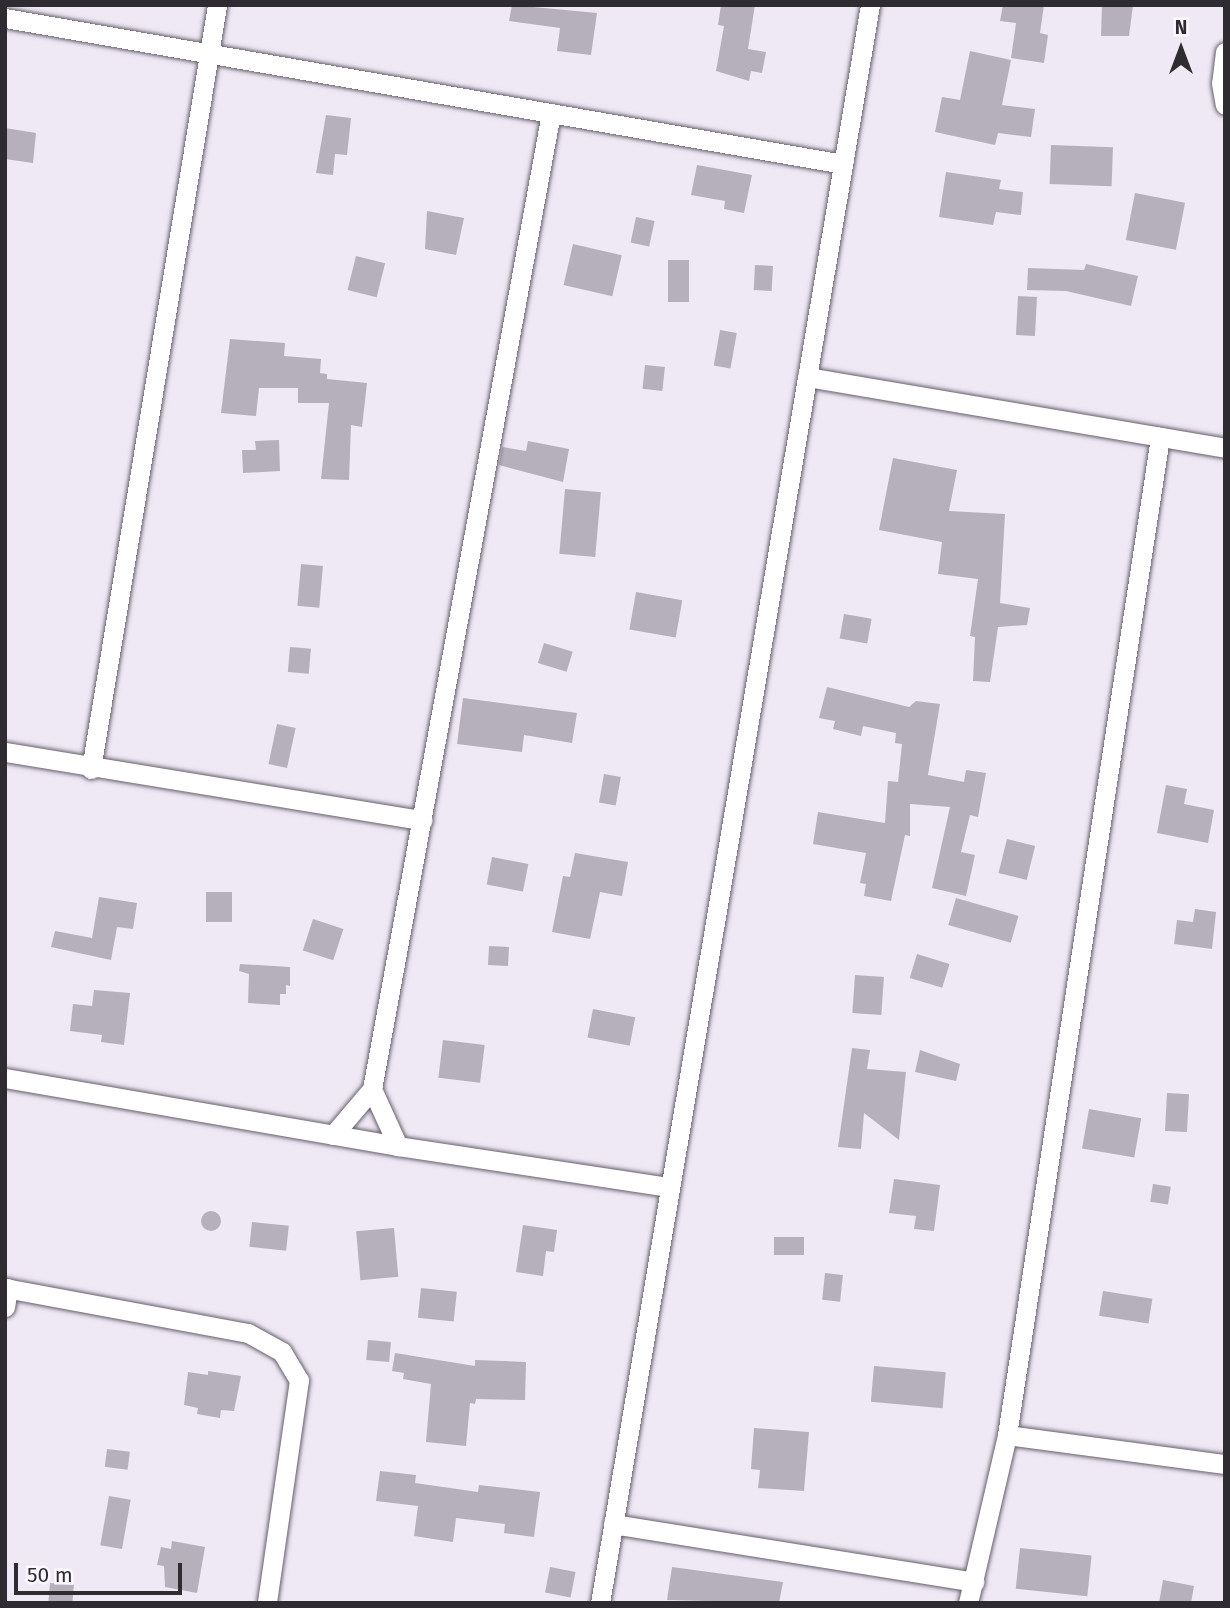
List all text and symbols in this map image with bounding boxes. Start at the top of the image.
north arrow [1146,14,1216,84]
text: N [1175,16,1187,39]
scale bar [18,1548,186,1592]
text: 50 m [27,1562,73,1588]

